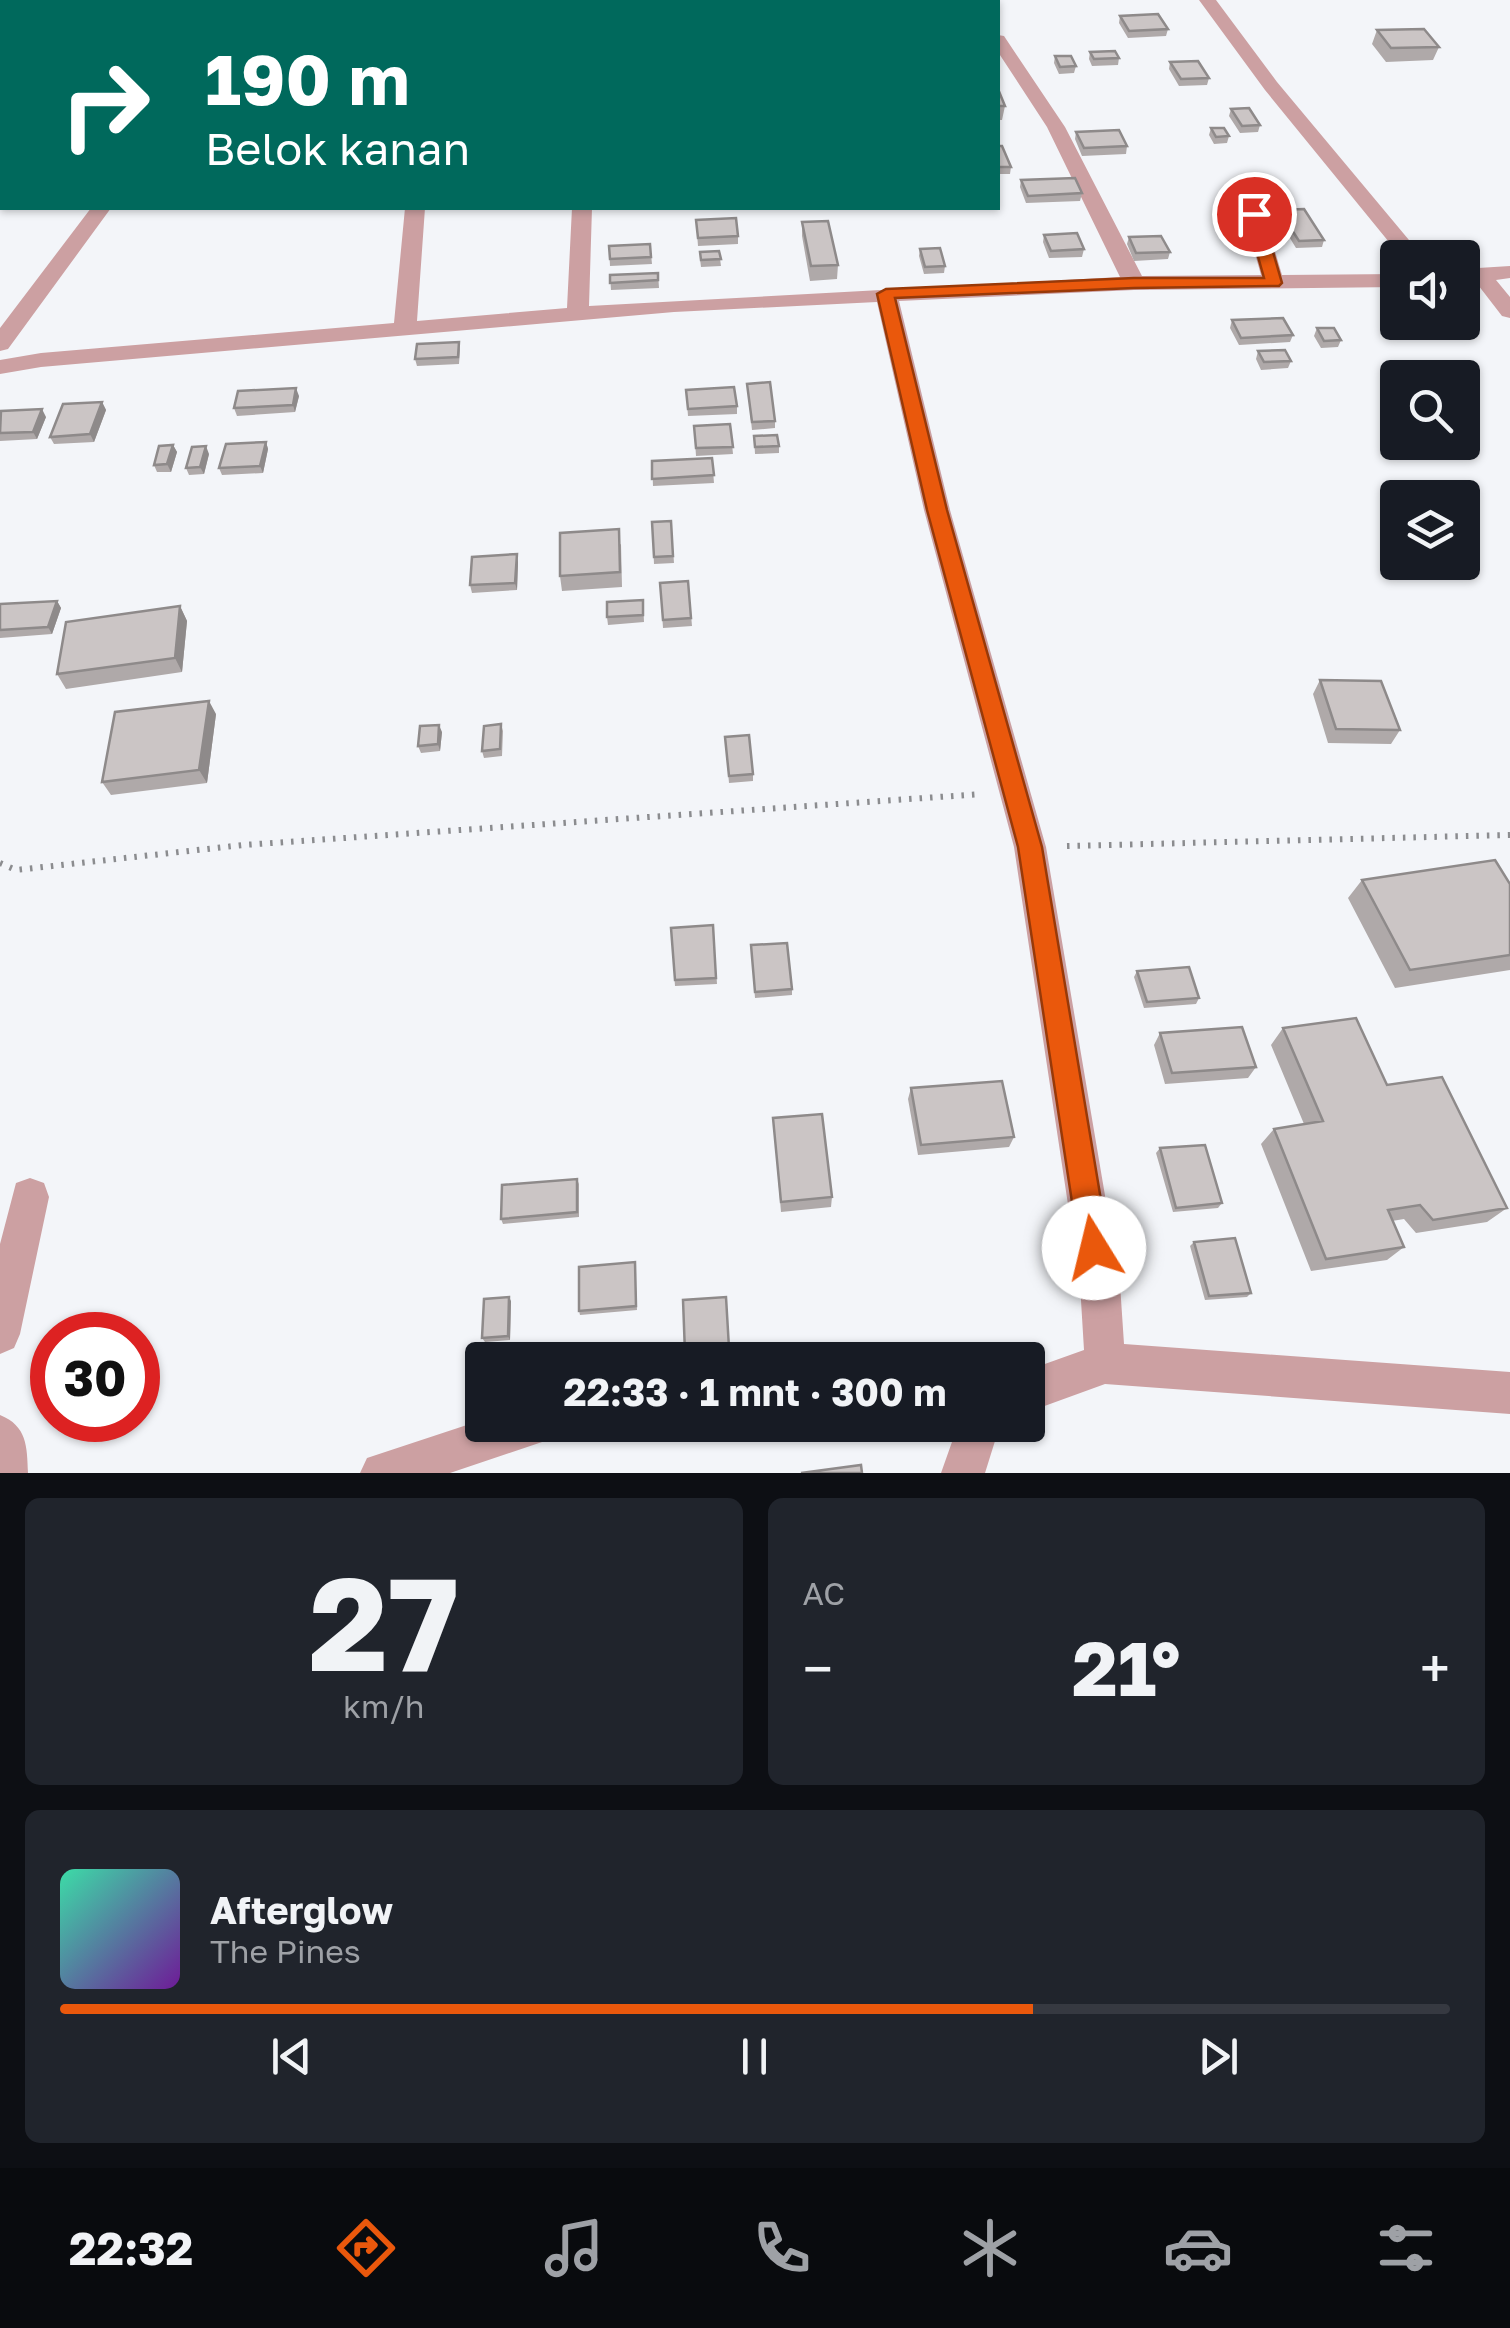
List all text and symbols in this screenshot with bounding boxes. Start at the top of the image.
text: 190 m [205,36,410,120]
icon: right [40,40,170,170]
text: Belok kanan [205,121,470,175]
pin [1212,172,1297,257]
icon: arrive [1227,187,1282,242]
map controls [1380,240,1480,580]
button: sound [1380,240,1480,340]
button: search [1380,360,1480,460]
button: layers [1380,480,1480,580]
position arrow [1042,1196,1146,1300]
speed limit sign: 30 [30,1312,160,1442]
text: 22:33 · 1 mnt · 300 m [563,1369,947,1414]
text: 27 [309,1544,459,1700]
text: AC [803,1574,845,1612]
text: 21° [1072,1622,1181,1713]
text: − [803,1635,833,1701]
text: + [1420,1635,1450,1701]
text: km/h [343,1687,424,1725]
text: Afterglow [210,1887,393,1932]
text: The Pines [210,1932,361,1970]
icon: previous [264,2029,319,2084]
icon: pause [727,2029,782,2084]
icon: next [1191,2029,1246,2084]
icon: directions [331,2213,401,2283]
icon: music [539,2213,609,2283]
icon: phone [747,2213,817,2283]
icon: climate [955,2213,1025,2283]
icon: car [1163,2213,1233,2283]
icon: filters [1371,2213,1441,2283]
text: 22:32 [69,2221,193,2275]

